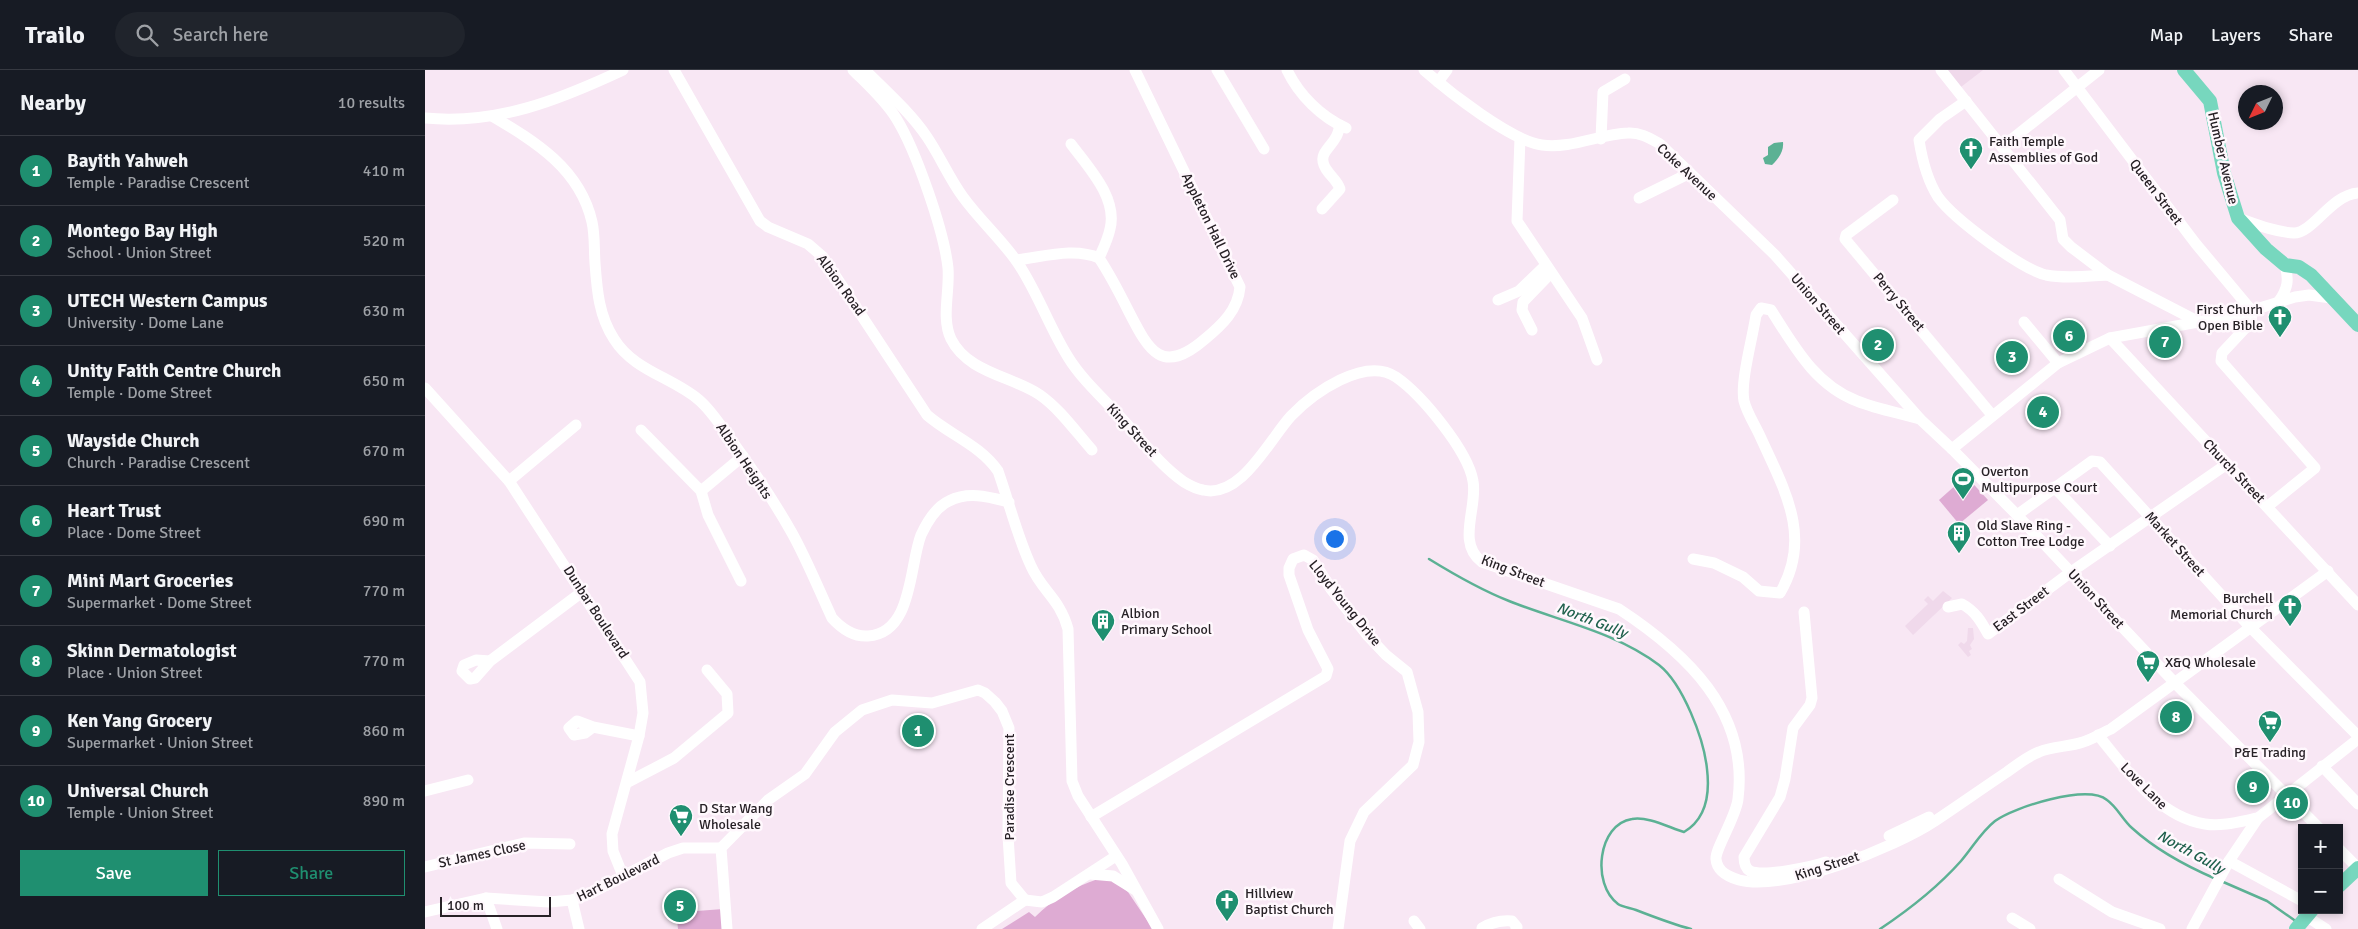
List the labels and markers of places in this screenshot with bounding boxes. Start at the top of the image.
place label: Faith Temple Assemblies of God [1989,133,2098,166]
church icon: Faith Temple Assemblies of God [1958,136,1984,170]
place label: First Churh Open Bible [2196,301,2263,334]
church icon: First Churh Open Bible [2267,304,2293,338]
pin: 6 [2053,317,2085,355]
pin: 7 [2149,323,2181,361]
pin: 2 [1862,326,1894,364]
pin: 3 [1996,338,2028,376]
pin: 4 [2027,393,2059,431]
place label: Overton Multipurpose Court [1981,463,2098,496]
sports icon: Overton Multipurpose Court [1950,466,1976,500]
place label: Old Slave Ring - Cotton Tree Lodge [1977,517,2084,550]
building icon: Old Slave Ring - Cotton Tree Lodge [1946,520,1972,554]
place label: Burchell Memorial Church [2170,590,2273,623]
church icon: Burchell Memorial Church [2277,593,2303,627]
place label: Albion Primary School [1121,605,1212,638]
building icon: Albion Primary School [1090,608,1116,642]
supermarket icon: X&Q Wholesale [2135,649,2161,683]
place label: X&Q Wholesale [2165,654,2256,671]
pin: 8 [2160,698,2192,736]
supermarket icon: P&E Trading [2257,709,2283,743]
pin: 1 [902,712,934,750]
place label: P&E Trading [2234,744,2306,761]
pin: 9 [2237,768,2269,806]
pin: 10 [2276,784,2308,822]
place label: D Star Wang Wholesale [699,800,773,833]
supermarket icon: D Star Wang Wholesale [668,803,694,837]
place label: Hillview Baptist Church [1245,885,1334,918]
pin: 5 [664,887,696,925]
church icon: Hillview Baptist Church [1214,888,1240,922]

